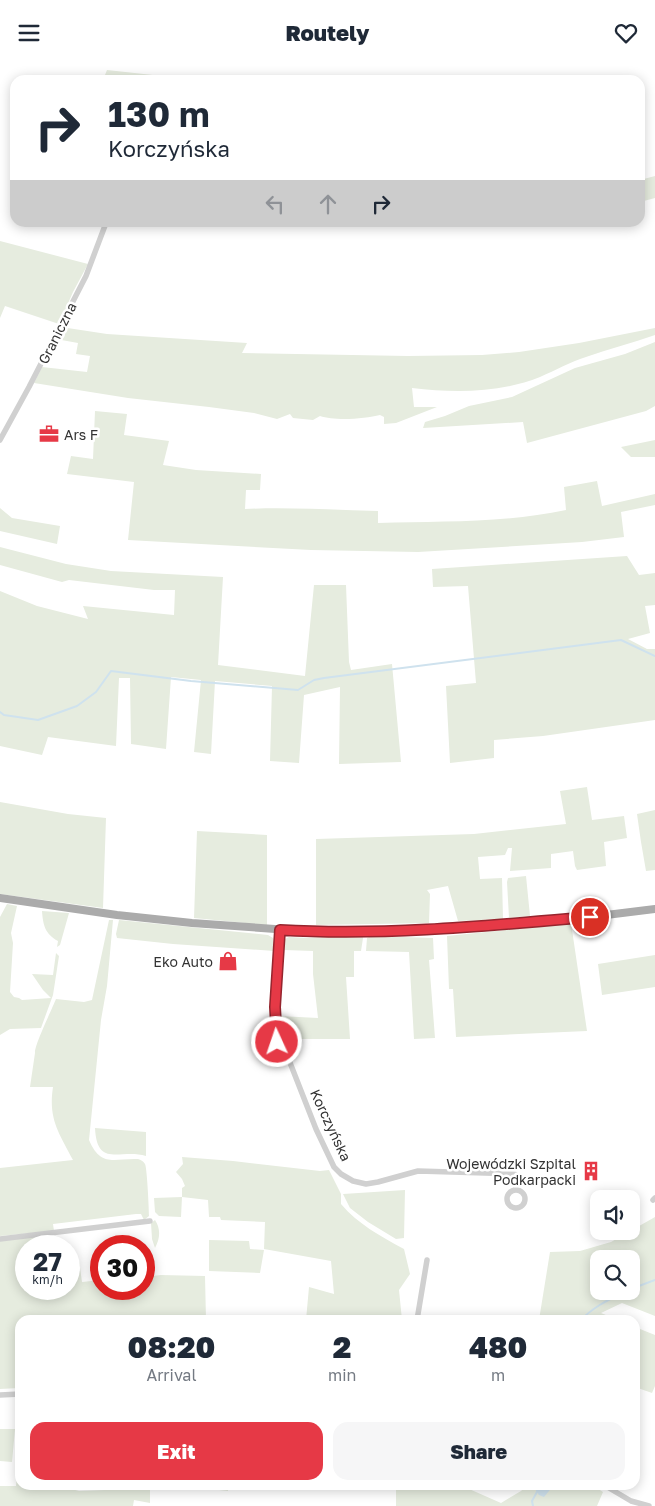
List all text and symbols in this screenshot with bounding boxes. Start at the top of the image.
icon: menu [15,19,43,47]
text: Routely [285,19,370,46]
icon: heart [612,19,640,47]
text: 130 m [108,93,210,135]
icon: right [25,95,90,160]
text: Korczyńska [108,135,230,162]
icon: left [261,190,289,218]
icon: ahead [314,190,342,218]
icon: right [367,190,395,218]
street label: Graniczna [34,299,80,367]
office icon: Ars F [38,423,60,445]
place label: Ars F [64,426,98,443]
pin [569,896,611,938]
icon: arrive [576,903,604,931]
shop icon: Eko Auto [217,950,239,972]
place label: Eko Auto [153,953,213,970]
position arrow [250,1015,302,1067]
street label: Korczyńska [307,1086,355,1164]
place label: Wojewódzki Szpital Podkarpacki [446,1155,576,1188]
building icon: Wojewódzki Szpital Podkarpacki [580,1160,602,1182]
map controls [590,1190,640,1300]
button: sound [590,1190,640,1240]
speed limit sign: 30 [90,1235,155,1300]
text: 27 [33,1246,62,1277]
button: search [590,1250,640,1300]
text: km/h [32,1272,63,1287]
text: 08:20 [128,1329,215,1365]
text: 2 [333,1329,351,1365]
text: 480 [469,1329,527,1365]
text: Arrival [146,1365,197,1385]
text: min [328,1365,356,1385]
text: m [491,1365,505,1385]
button: Exit [30,1422,323,1480]
button: Share [333,1422,625,1480]

